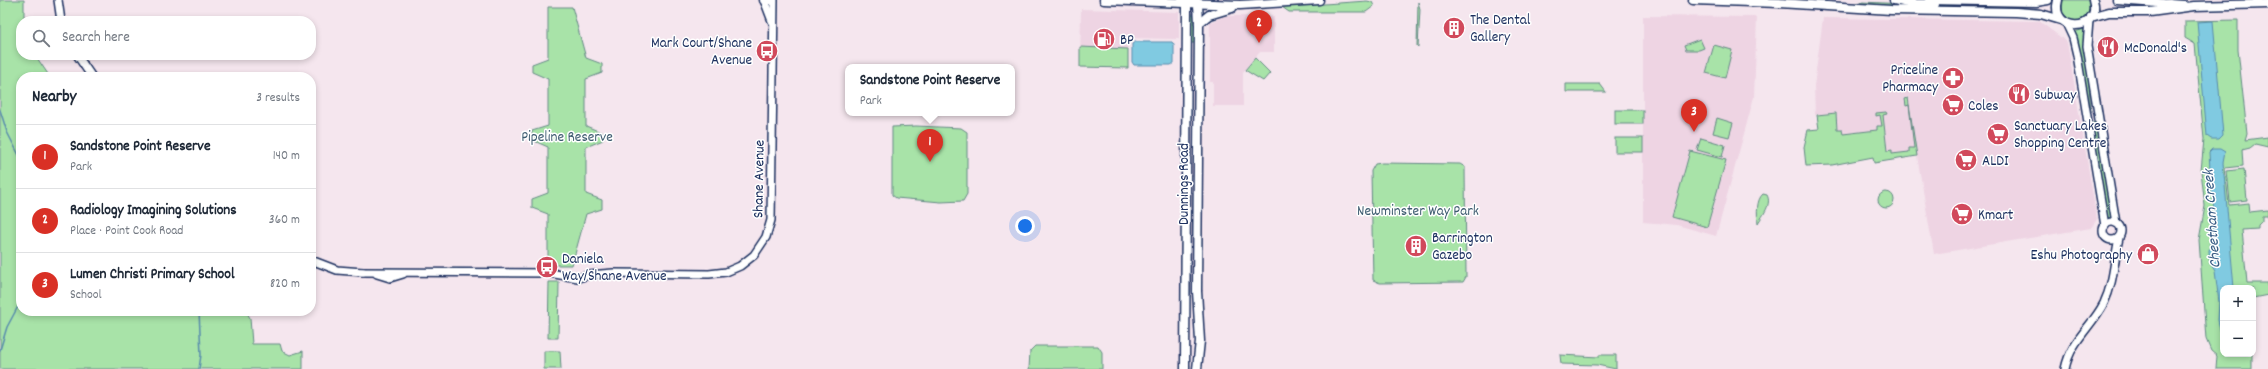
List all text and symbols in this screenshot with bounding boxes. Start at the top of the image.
pin: 2 [1246,10,1272,43]
place label: The Dental Gallery [1470,10,1531,49]
building icon: The Dental Gallery [1441,15,1467,41]
search box [16,16,316,60]
fuel station icon: BP [1091,26,1117,52]
icon: search [30,27,52,49]
text: Search here [62,27,130,49]
place label: BP [1120,30,1134,52]
place label: Mark Court/Shane Avenue [651,33,752,72]
restaurant icon: McDonald's [2095,34,2121,60]
bus stop icon: Mark Court/Shane Avenue [754,38,780,64]
place label: McDonald's [2124,38,2187,60]
place label: Priceline Pharmacy [1882,60,1939,99]
popup [845,64,1015,116]
pharmacy icon: Priceline Pharmacy [1940,65,1966,91]
text: Sandstone Point Reserve [860,70,1000,92]
restaurant icon: Subway [2006,81,2032,107]
place label: Subway [2034,85,2077,107]
text: Nearby [32,86,76,110]
text: 3 results [256,89,300,108]
text: Park [860,92,882,111]
supermarket icon: Coles [1940,92,1966,118]
place label: Coles [1968,96,1999,118]
pin: 3 [1681,99,1707,132]
place label: Sanctuary Lakes Shopping Centre [2014,116,2107,155]
supermarket icon: Sanctuary Lakes Shopping Centre [1985,121,2011,147]
park label: Pipeline Reserve [521,127,613,149]
pin: 1 [917,129,943,162]
text: Sandstone Point Reserve [70,136,210,158]
street label: Shane Avenue [748,139,772,218]
street label: Dunnings Road [1174,143,1196,225]
text: 1 [44,147,46,166]
text: 140 m [273,147,300,166]
supermarket icon: ALDI [1953,147,1979,173]
place label: ALDI [1982,151,2009,173]
text: Park [70,158,92,177]
water label: Cheetham Creek [2197,167,2227,269]
text: Radiology Imagining Solutions [70,200,237,222]
park label: Newminster Way Park [1357,201,1479,223]
supermarket icon: Kmart [1949,201,1975,227]
place label: Kmart [1978,205,2014,227]
text: 2 [42,211,48,230]
text: 360 m [269,211,300,230]
your location [1015,216,1035,236]
text: Place · Point Cook Road [70,222,183,241]
place label: Barrington Gazebo [1432,228,1493,267]
building icon: Barrington Gazebo [1403,233,1429,259]
shop icon: Eshu Photography [2135,241,2161,267]
place label: Eshu Photography [2031,245,2133,267]
place label: Daniela Way/Shane Avenue [562,249,667,288]
bus stop icon: Daniela Way/Shane Avenue [534,254,560,280]
text: Lumen Christi Primary School [70,264,234,286]
text: 3 [42,275,48,294]
text: 820 m [270,275,300,294]
map controls [2220,285,2256,357]
button: + [2220,285,2256,321]
text: School [70,286,102,305]
button: − [2220,321,2256,357]

